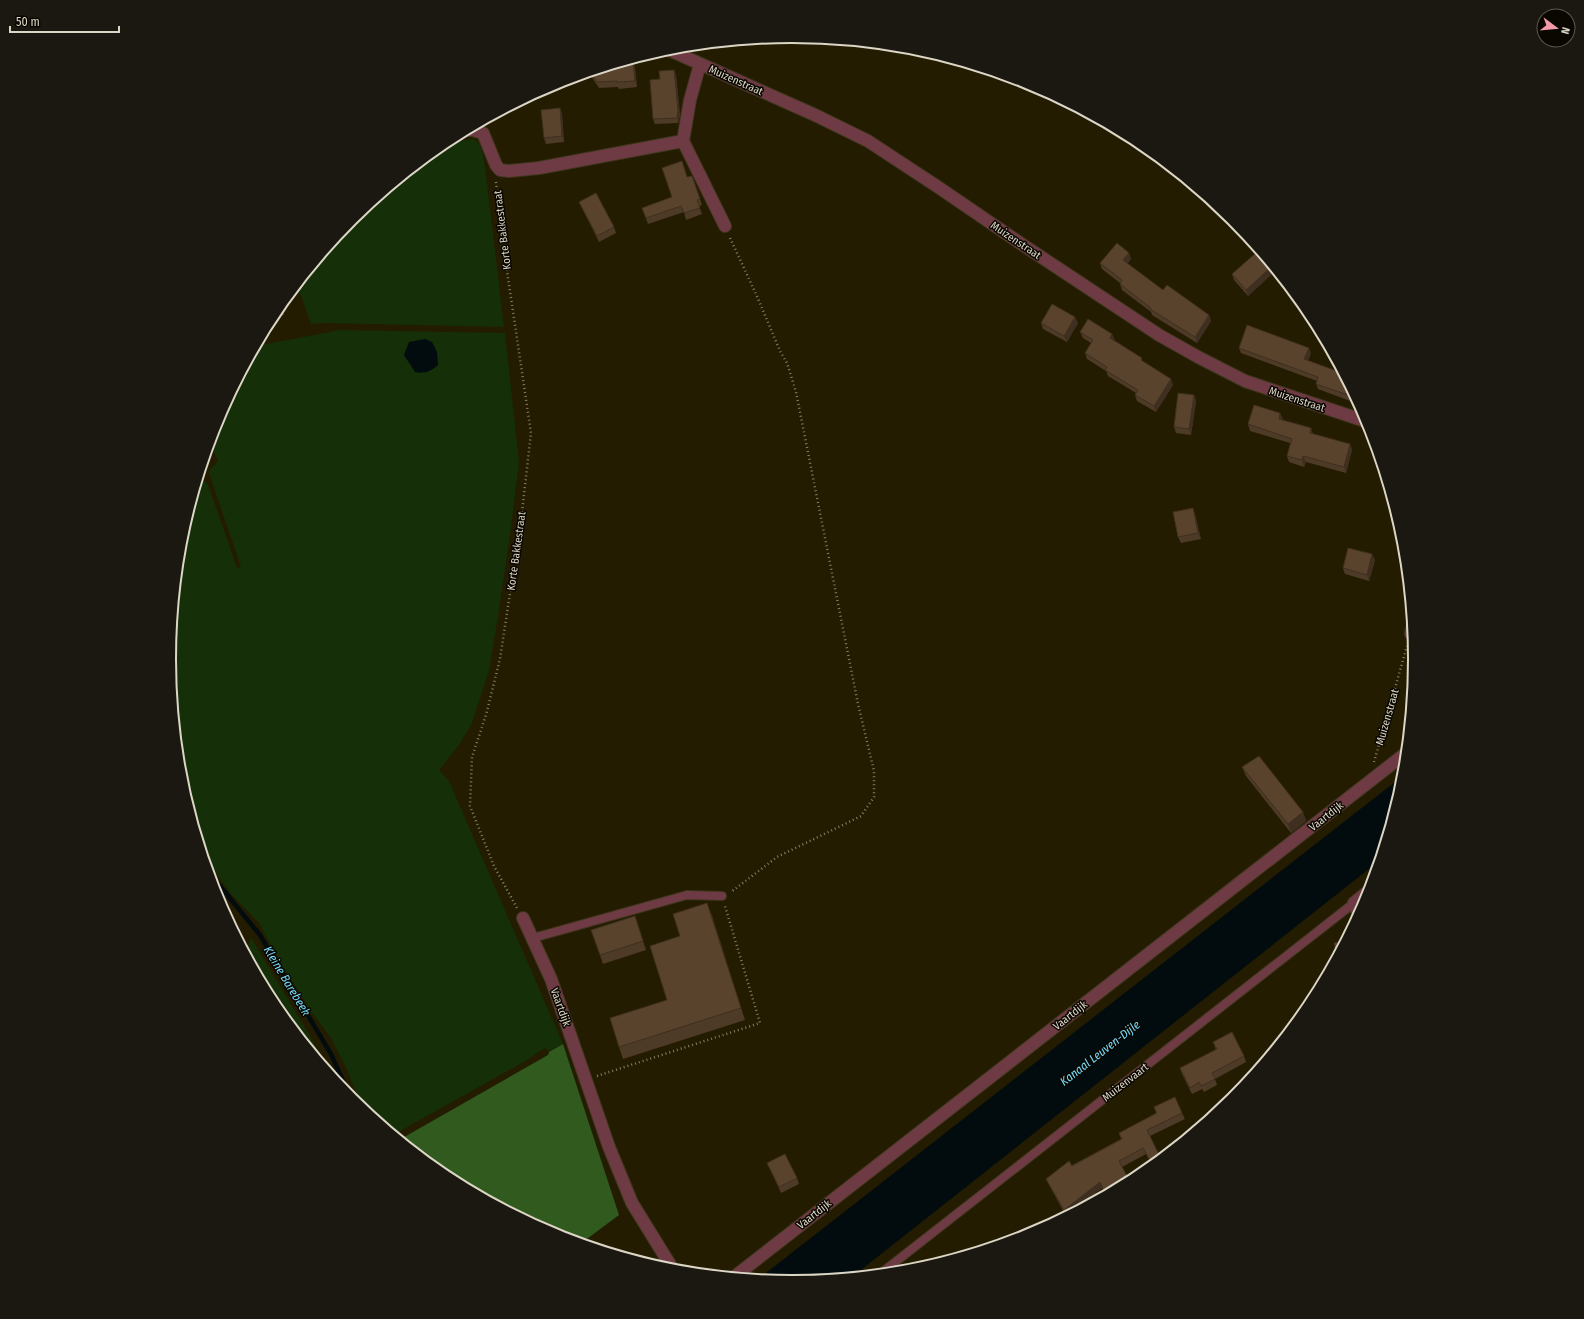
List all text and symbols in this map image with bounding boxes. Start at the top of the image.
scale bar [10,8,119,34]
north arrow [1536,8,1576,48]
text: 50 m [16,15,40,29]
text: N [1558,26,1572,36]
street label: Muizenstraat [707,63,765,98]
street label: Korte Bakkestraat [491,189,514,270]
street label: Muizenstraat [988,219,1044,262]
street label: Muizenstraat [1267,384,1327,415]
street label: Korte Bakkestraat [505,510,529,592]
street label: Muizenstraat [1373,687,1402,747]
street label: Vaartdijk [1307,799,1347,834]
water label: Kleine Barebeek [261,944,313,1018]
street label: Vaartdijk [548,986,574,1029]
street label: Vaartdijk [1051,998,1091,1033]
water label: Kanaal Leuven-Dijle [1057,1017,1143,1089]
street label: Muizenvaart [1100,1060,1151,1104]
street label: Vaartdijk [795,1197,835,1232]

